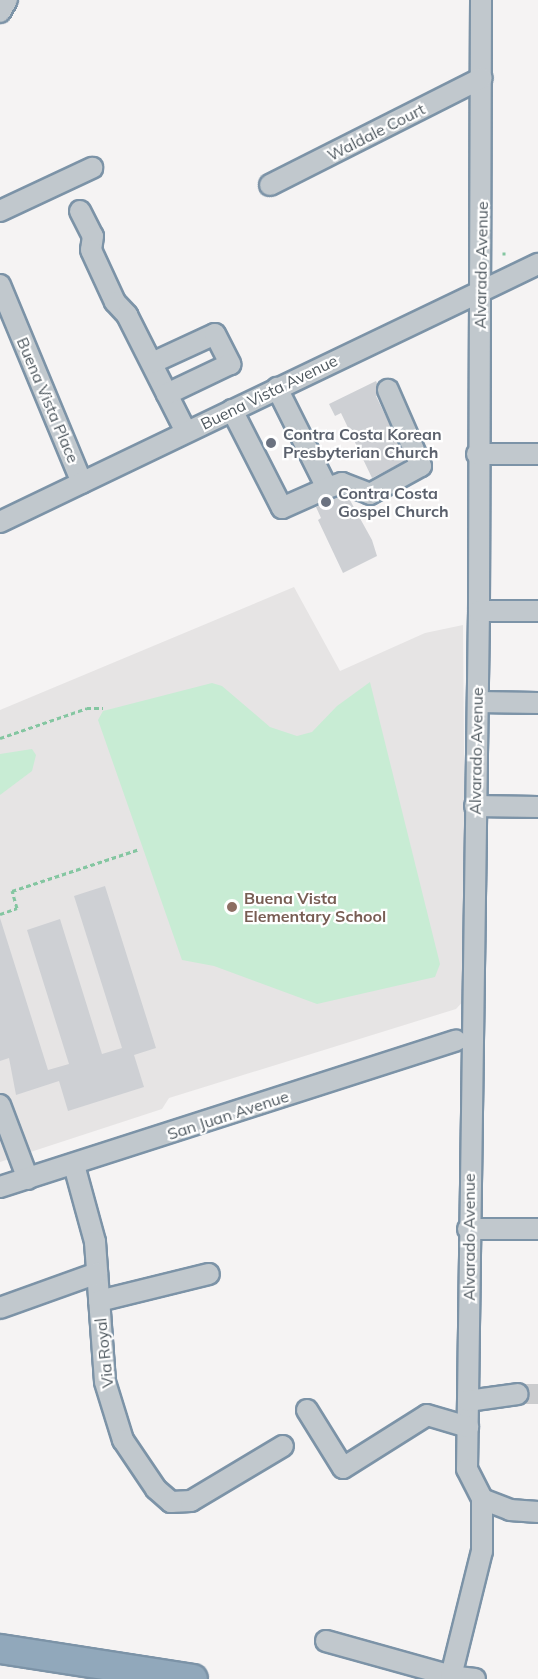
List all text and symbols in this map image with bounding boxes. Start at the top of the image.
street label: Waldale Court [324,99,428,165]
street label: Alvarado Avenue [470,201,492,329]
street label: Buena Vista Place [13,334,83,466]
street label: Buena Vista Avenue [197,351,341,433]
place label: Contra Costa Korean Presbyterian Church [283,424,442,462]
marker: Contra Costa Korean Presbyterian Church [264,436,278,450]
place label: Contra Costa Gospel Church [338,483,449,521]
marker: Contra Costa Gospel Church [319,495,333,509]
street label: Alvarado Avenue [465,687,487,815]
place label: Buena Vista Elementary School [244,888,386,926]
marker: Buena Vista Elementary School [225,900,239,914]
street label: San Juan Avenue [165,1086,291,1144]
street label: Alvarado Avenue [459,1173,479,1301]
street label: Via Royal [91,1317,117,1389]

